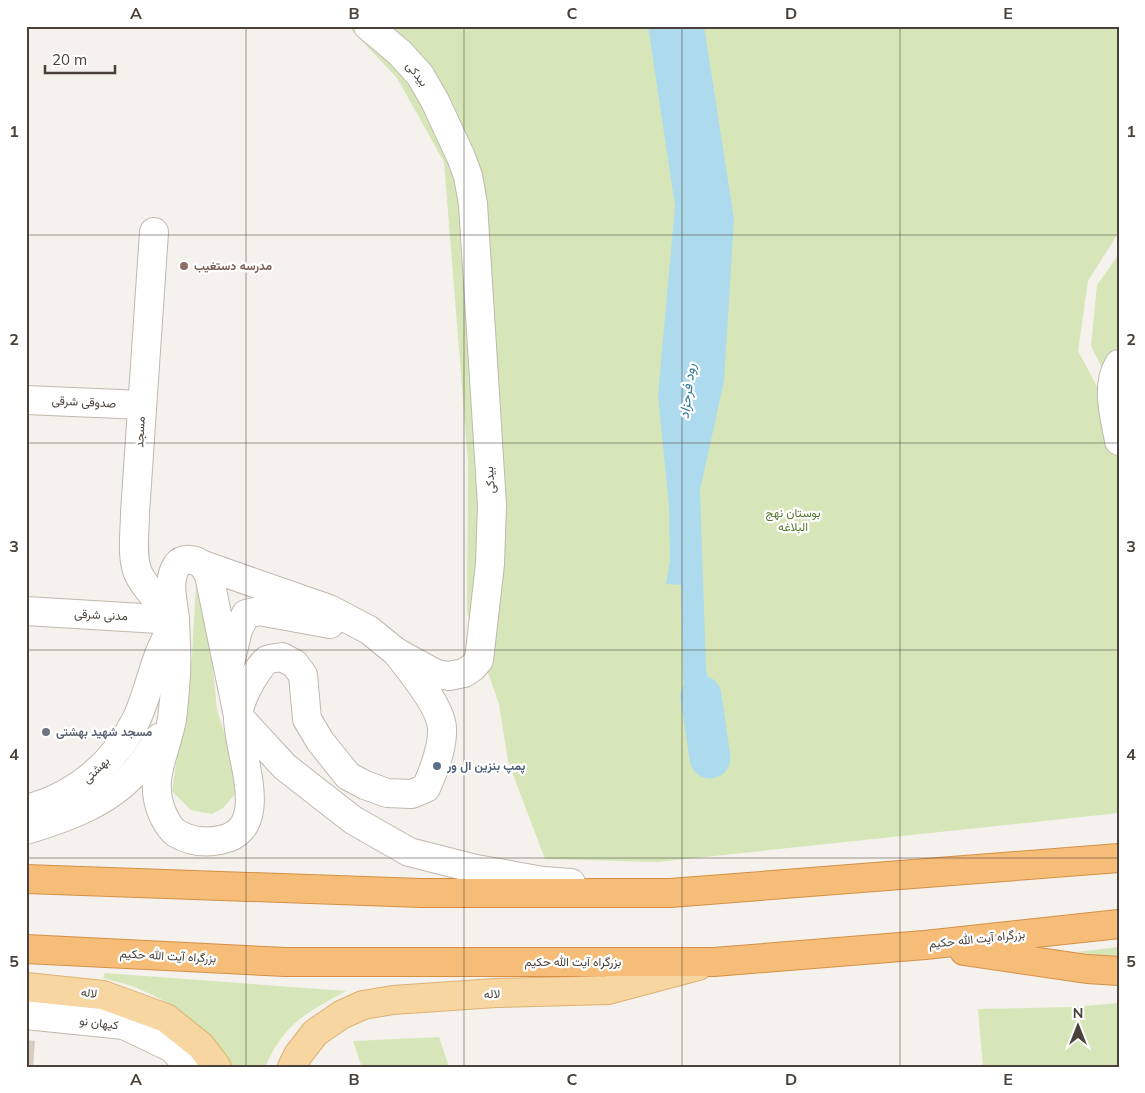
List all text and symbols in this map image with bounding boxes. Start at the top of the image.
text: A [130,3,142,23]
text: B [348,3,360,23]
text: C [567,3,578,23]
text: D [785,3,797,23]
text: E [1003,3,1013,23]
scale bar [45,42,115,74]
text: 20 m [52,50,87,69]
street label: بیدکی [402,58,432,90]
text: 1 [9,121,19,141]
text: 1 [1126,121,1136,141]
place label: مدرسه دستغیب [194,258,273,274]
marker: مدرسه دستغیب [178,260,190,272]
text: 2 [9,329,19,349]
text: 2 [1126,329,1136,349]
water label: رود فرحزاد [675,362,699,420]
street label: صدوقی شرقی [51,392,117,412]
street label: مسجد [131,416,148,448]
street label: بیدکی [481,466,499,494]
park label: بوستان نهج البلاغه [766,505,820,534]
text: 3 [9,536,19,556]
text: 3 [1126,536,1136,556]
street label: مدنی شرقی [74,606,128,624]
place label: مسجد شهید بهشتی [56,724,153,740]
marker: مسجد شهید بهشتی [40,726,52,738]
text: 4 [9,744,19,764]
text: 4 [1126,744,1136,764]
street label: بهشتی [79,753,113,787]
place label: پمپ بنزین ال ور [446,758,525,774]
marker: پمپ بنزین ال ور [431,760,443,772]
street label: بزرگراه آیت الله حکیم [928,926,1026,952]
street label: بزرگراه آیت الله حکیم [119,945,217,967]
text: 5 [9,951,19,971]
text: 5 [1126,951,1136,971]
street label: بزرگراه آیت الله حکیم [525,954,621,970]
street label: لاله [80,984,98,1001]
street label: لاله [483,986,501,1001]
north arrow [1052,1000,1102,1050]
text: N [1073,1004,1083,1022]
street label: کیهان نو [78,1013,120,1033]
text: A [130,1069,142,1089]
text: B [348,1069,360,1089]
text: C [567,1069,578,1089]
text: D [785,1069,797,1089]
text: E [1003,1069,1013,1089]

